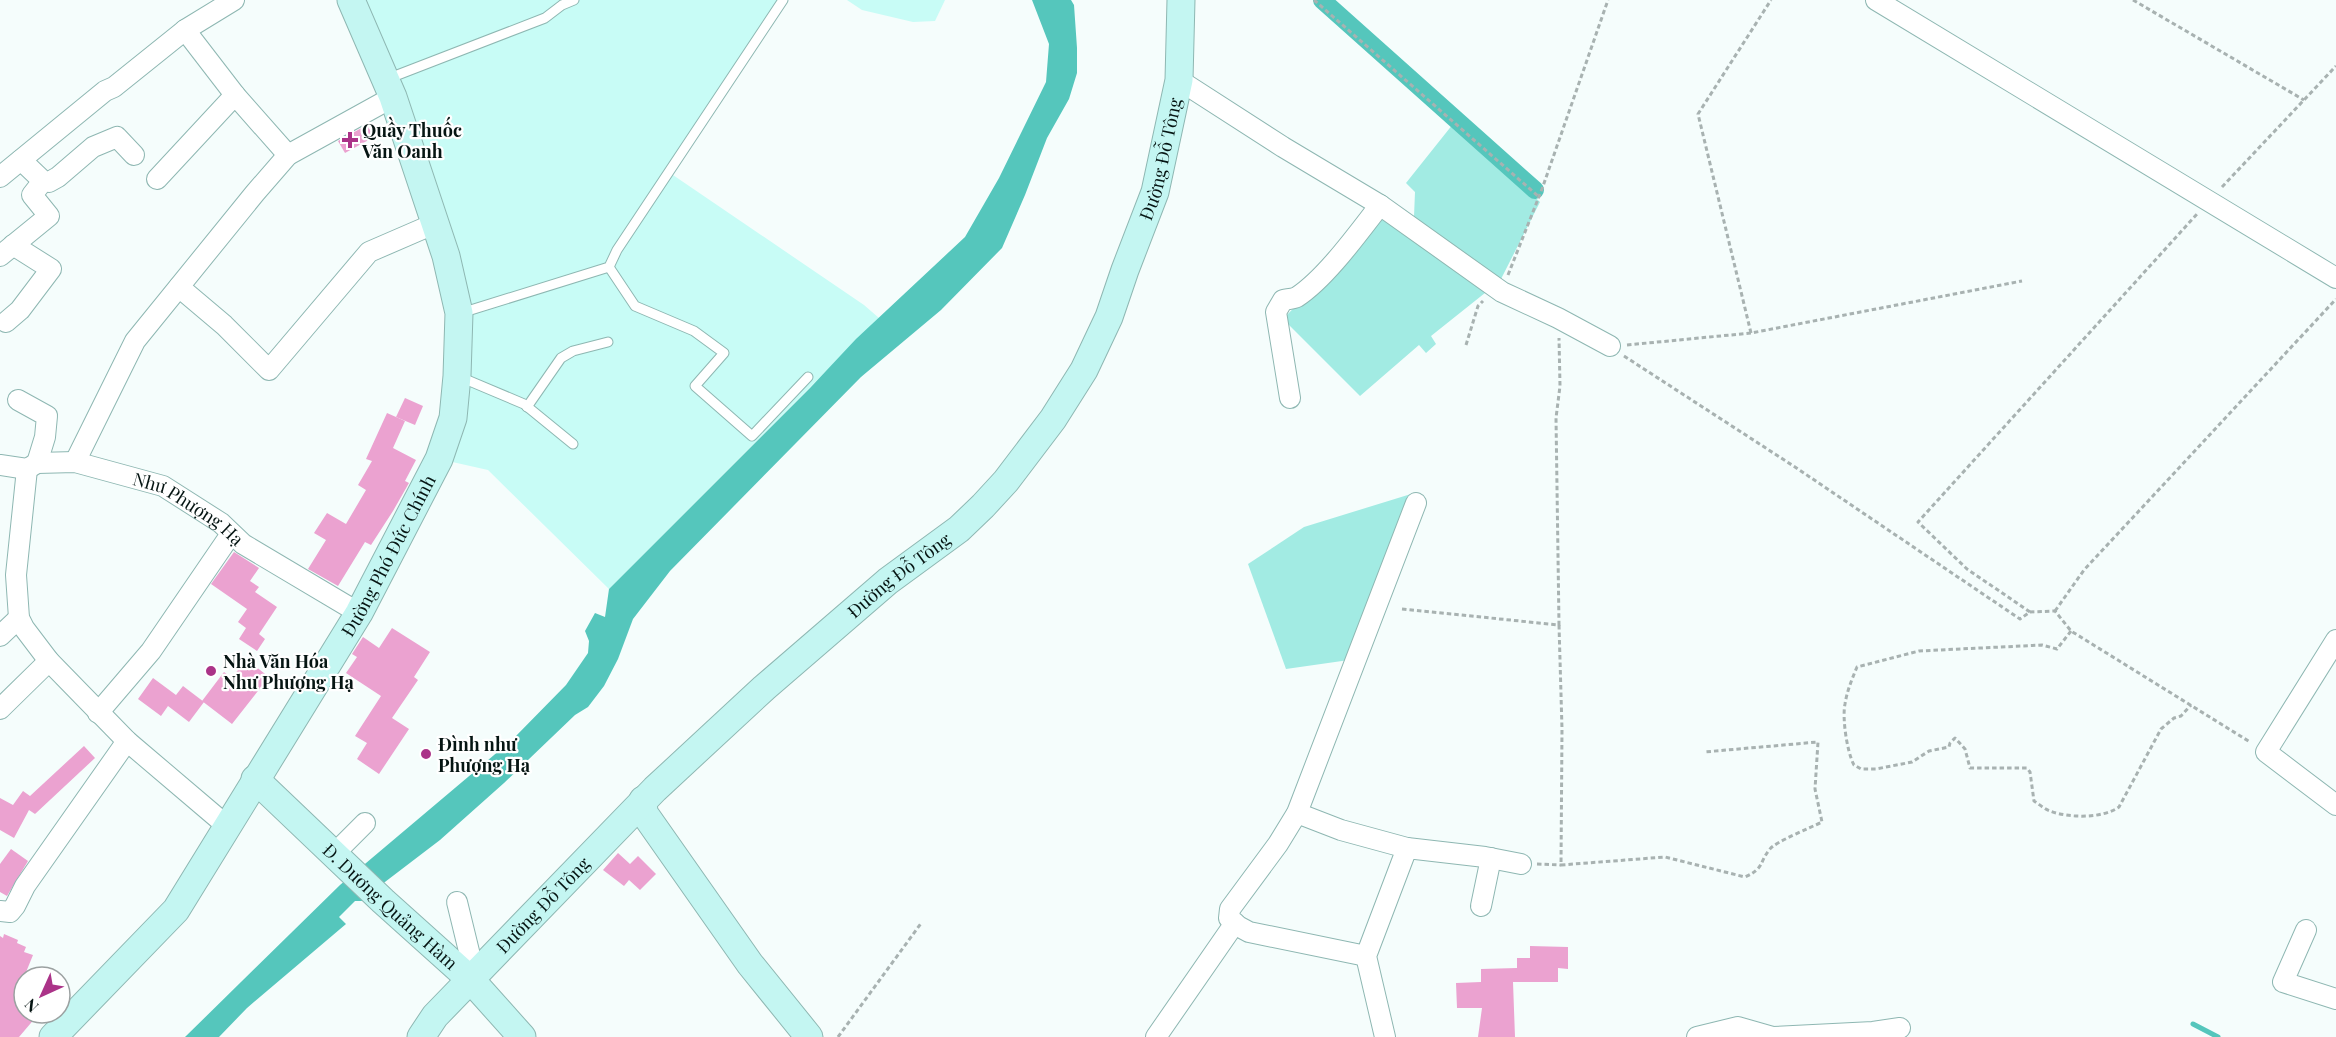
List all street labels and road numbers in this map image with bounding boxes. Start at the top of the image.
street label: Đường Đỗ Tông [1133,95,1187,224]
street label: Như Phượng Hạ [131,466,249,551]
street label: Đường Phó Đức Chính [335,470,441,641]
street label: Đường Đỗ Tông [842,527,956,623]
street label: Đ. Dương Quảng Hàm [318,838,463,975]
street label: Đường Đỗ Tông [490,851,595,958]

